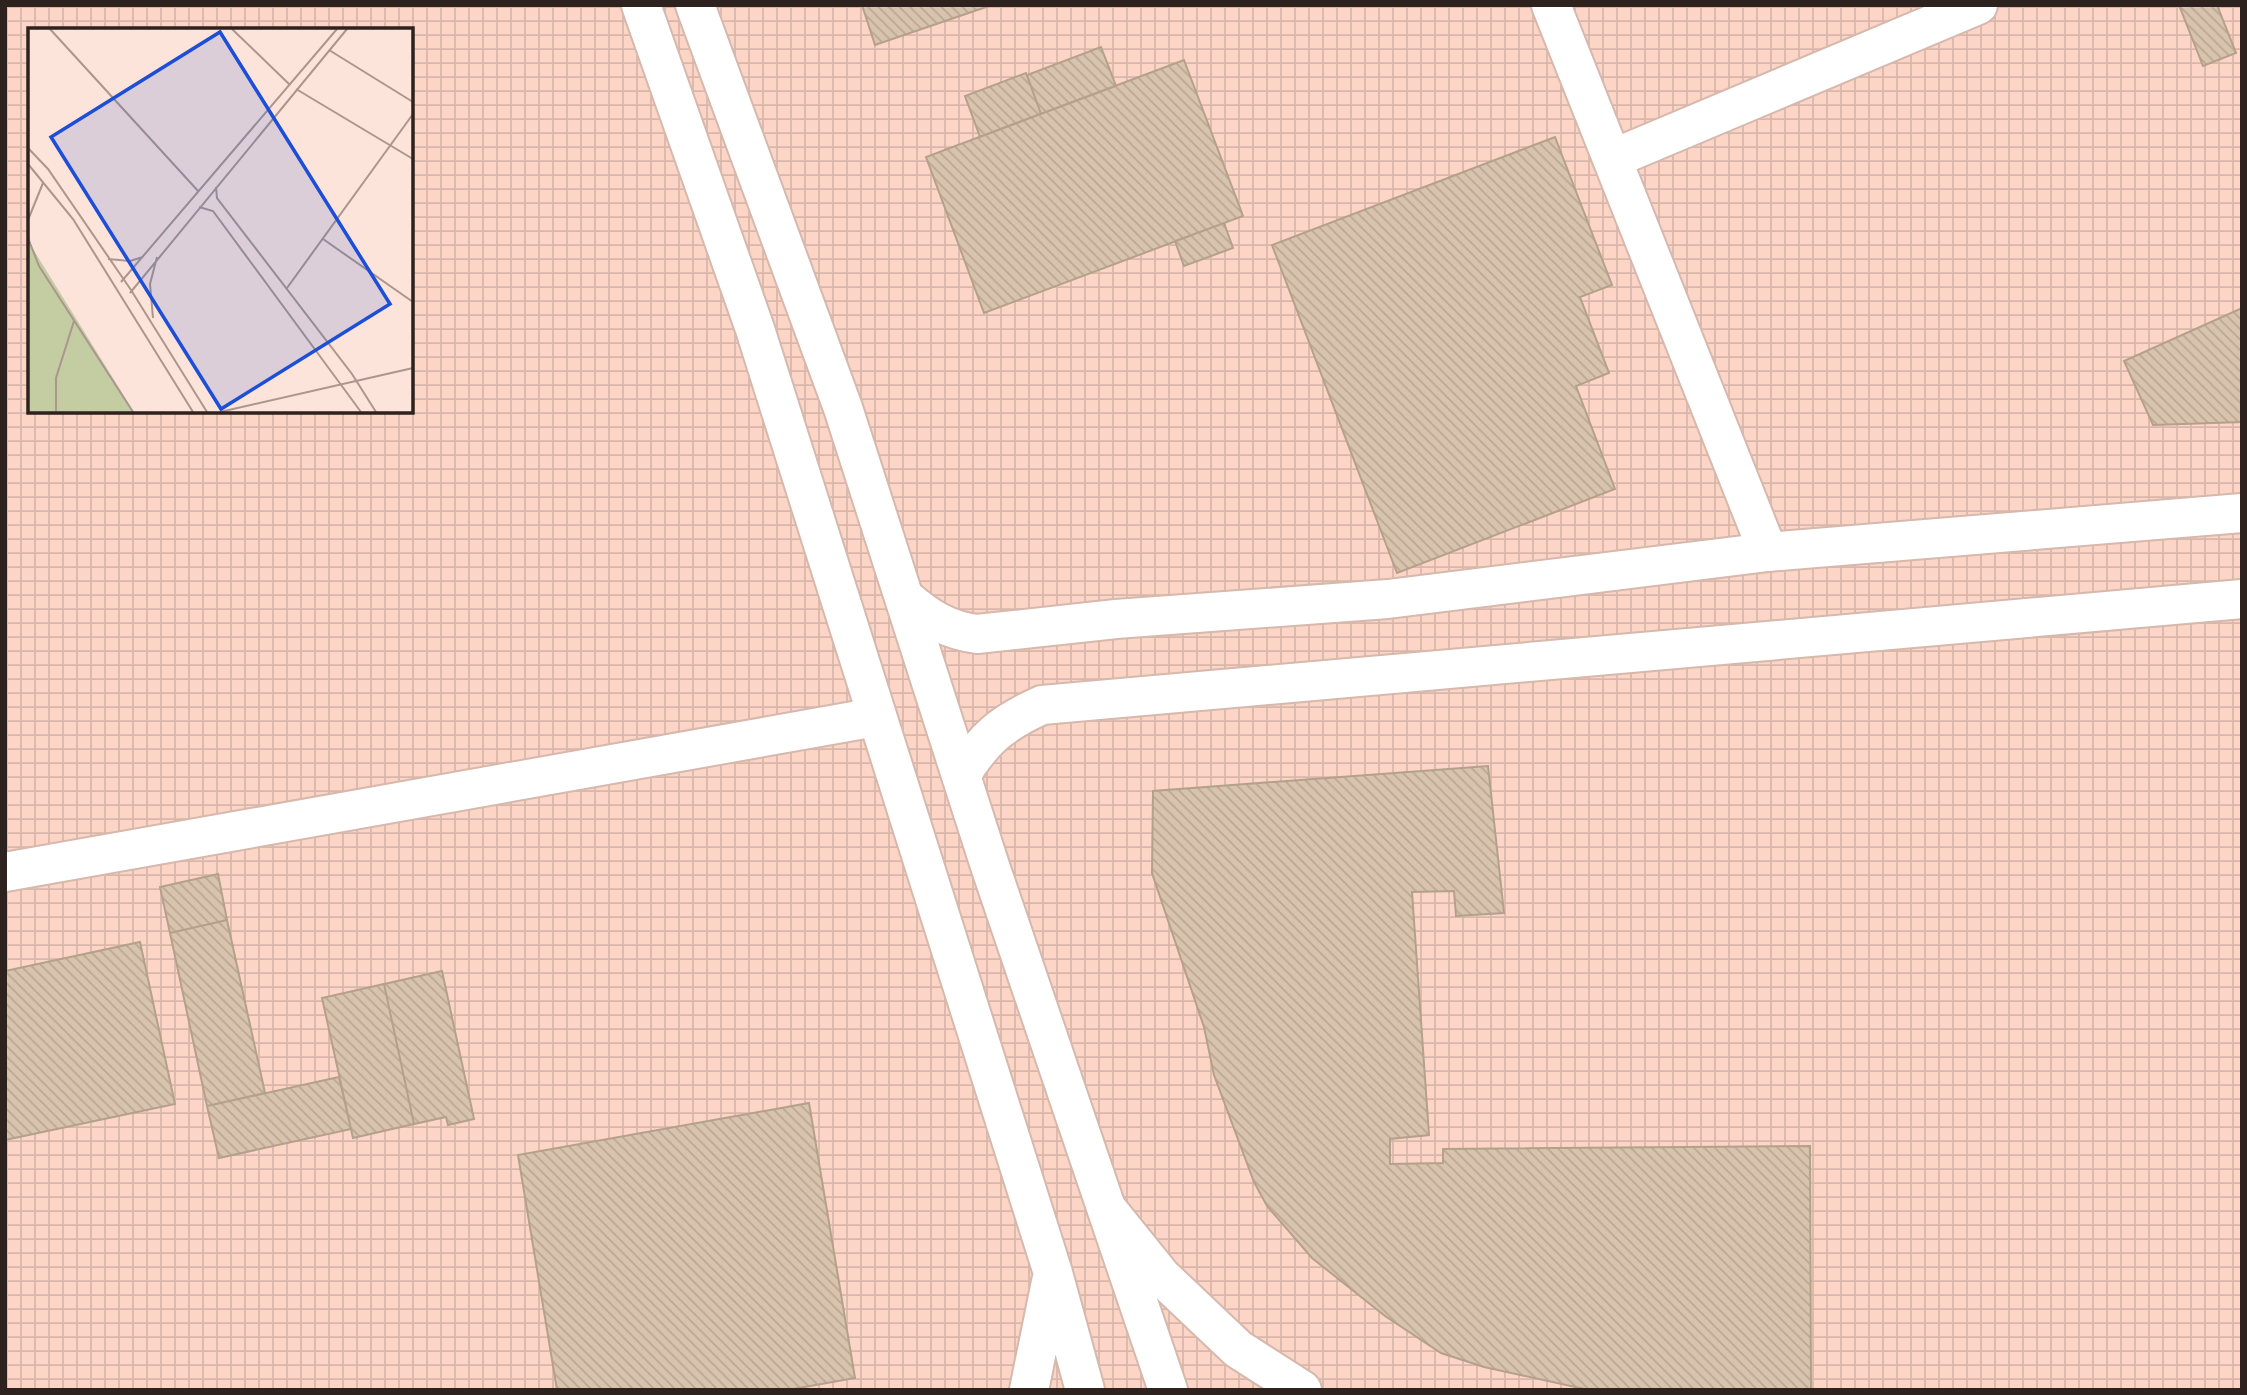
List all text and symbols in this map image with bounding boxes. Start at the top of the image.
inset map [28,28,413,413]

